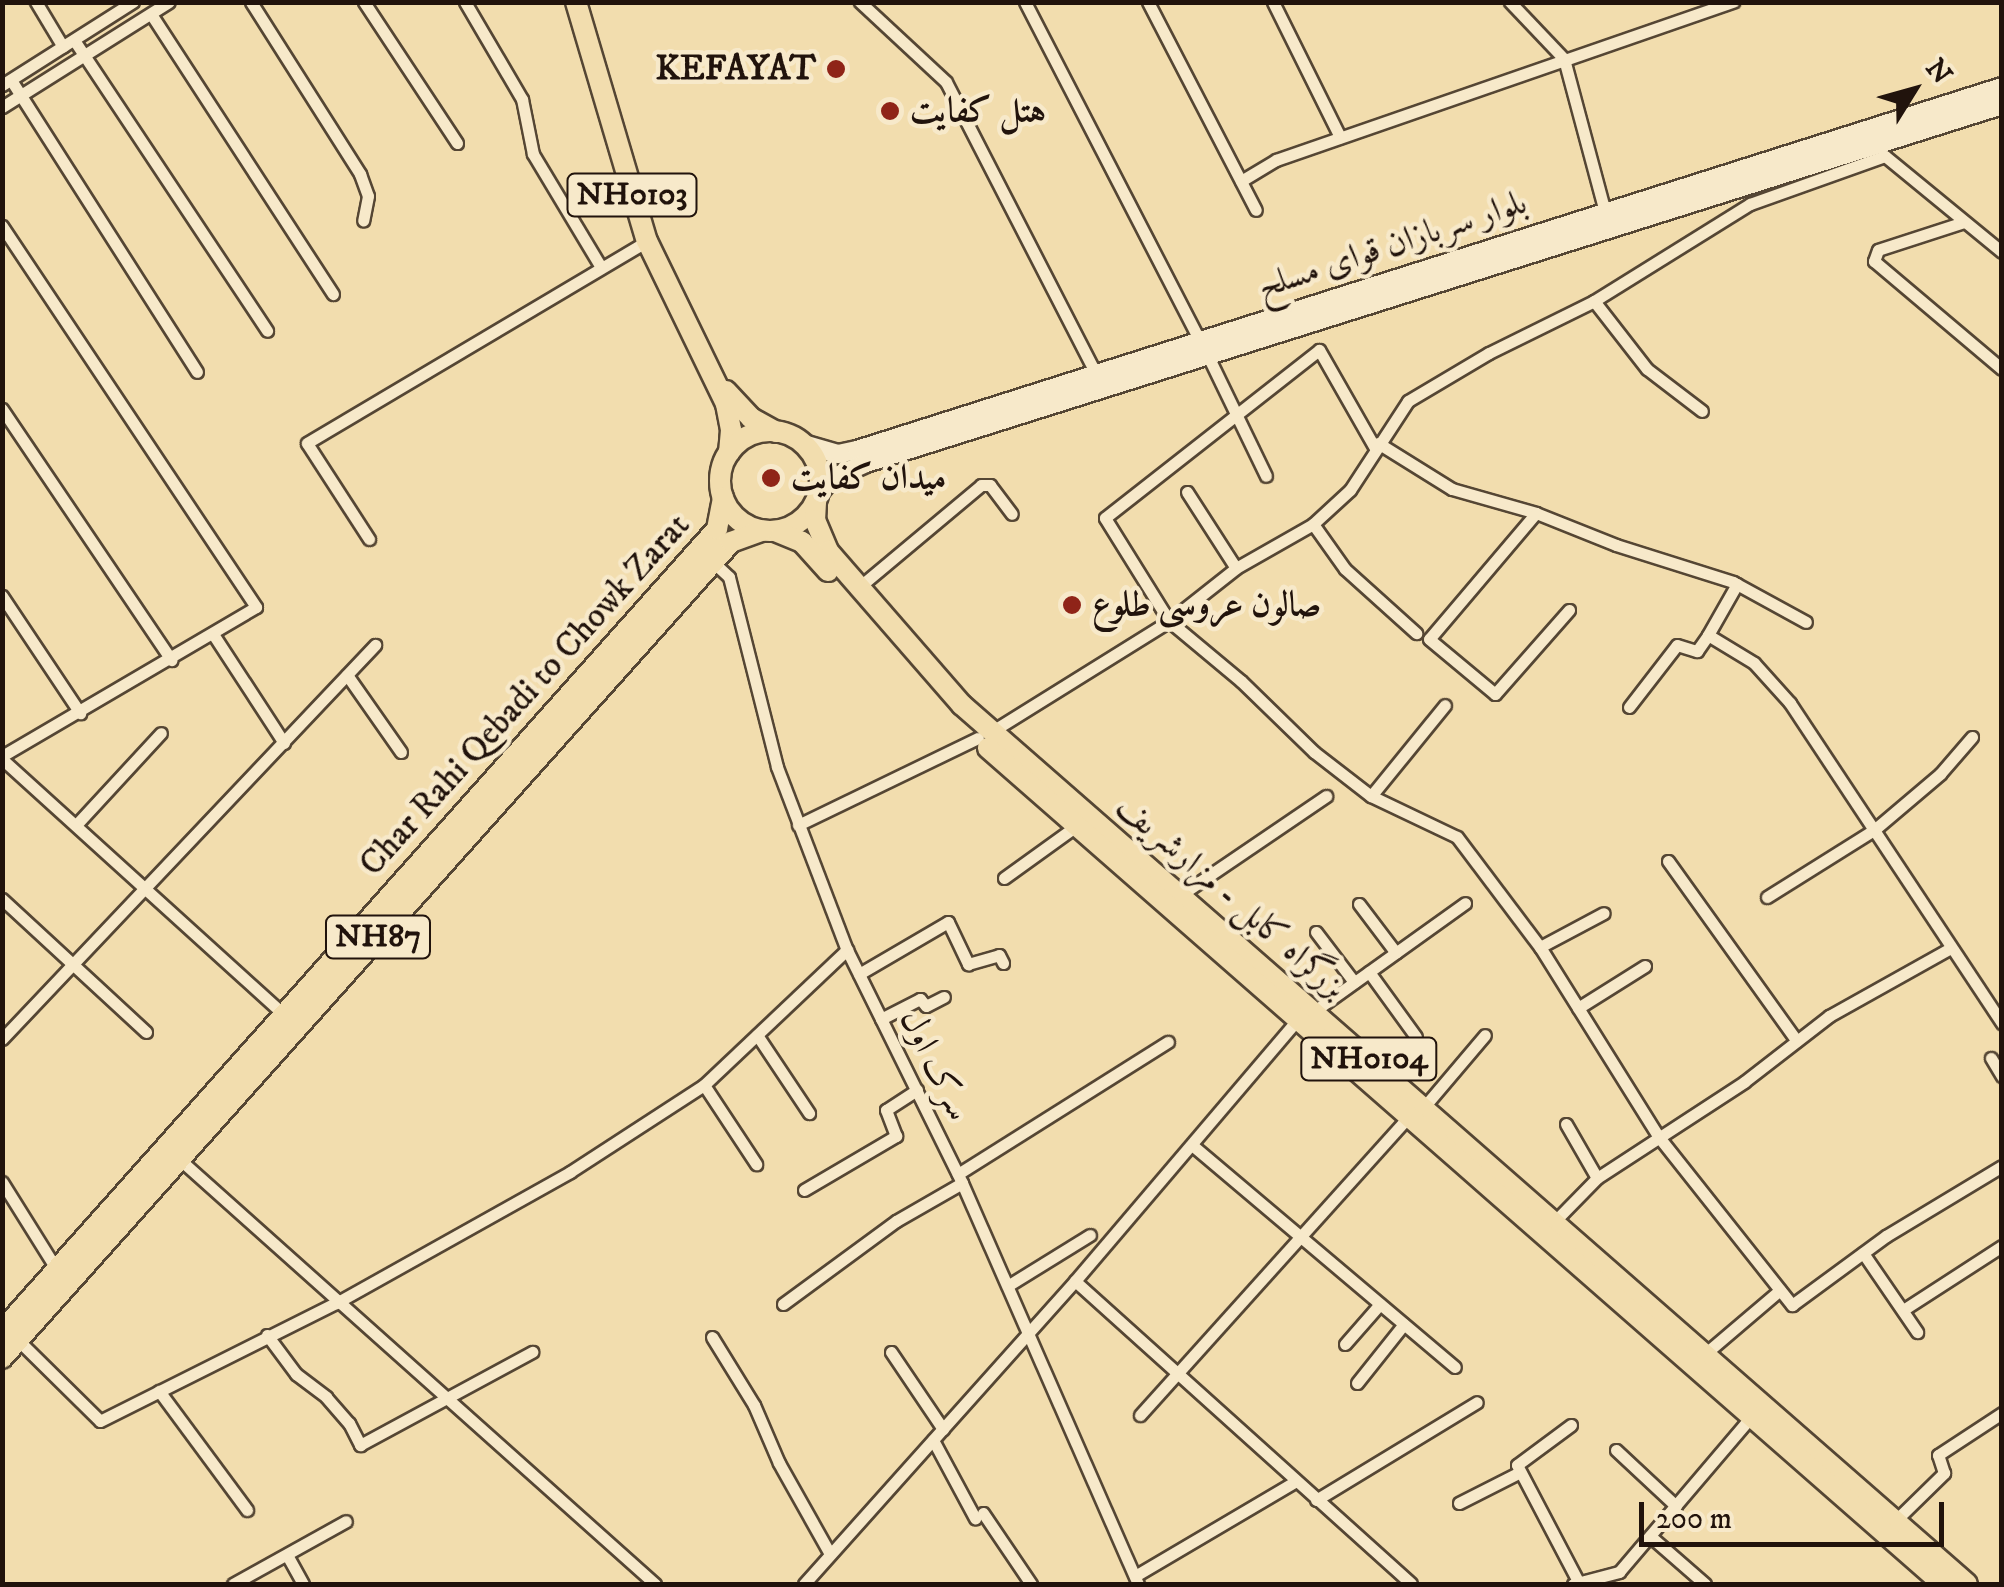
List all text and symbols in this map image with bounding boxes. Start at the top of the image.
north arrow [1864,40,1964,140]
place label: KEFAYAT [655,48,816,90]
text: N [1917,52,1959,91]
marker: KEFAYAT [825,58,847,80]
place label: هتل کفایت [910,90,1046,132]
marker: هتل کفایت [879,100,901,122]
road number: NH0103 [564,168,700,222]
street label: بلوار سربازان قوای مسلح [1252,182,1532,308]
place label: میدان کفایت [791,457,946,499]
marker: میدان کفایت [760,467,782,489]
street label: Char Rahi Qebadi to Chowk Zarat [351,505,699,885]
place label: صالون عروسی طلوع [1092,584,1321,626]
marker: صالون عروسی طلوع [1061,594,1083,616]
street label: بزرگراه کابل - مزارشریف [1107,786,1355,1008]
road number: NH87 [323,910,433,964]
street label: سرک اول [890,1003,980,1127]
road number: NH0104 [1299,1032,1439,1086]
scale bar [1644,1482,1949,1544]
text: 200 m [1656,1501,1732,1538]

